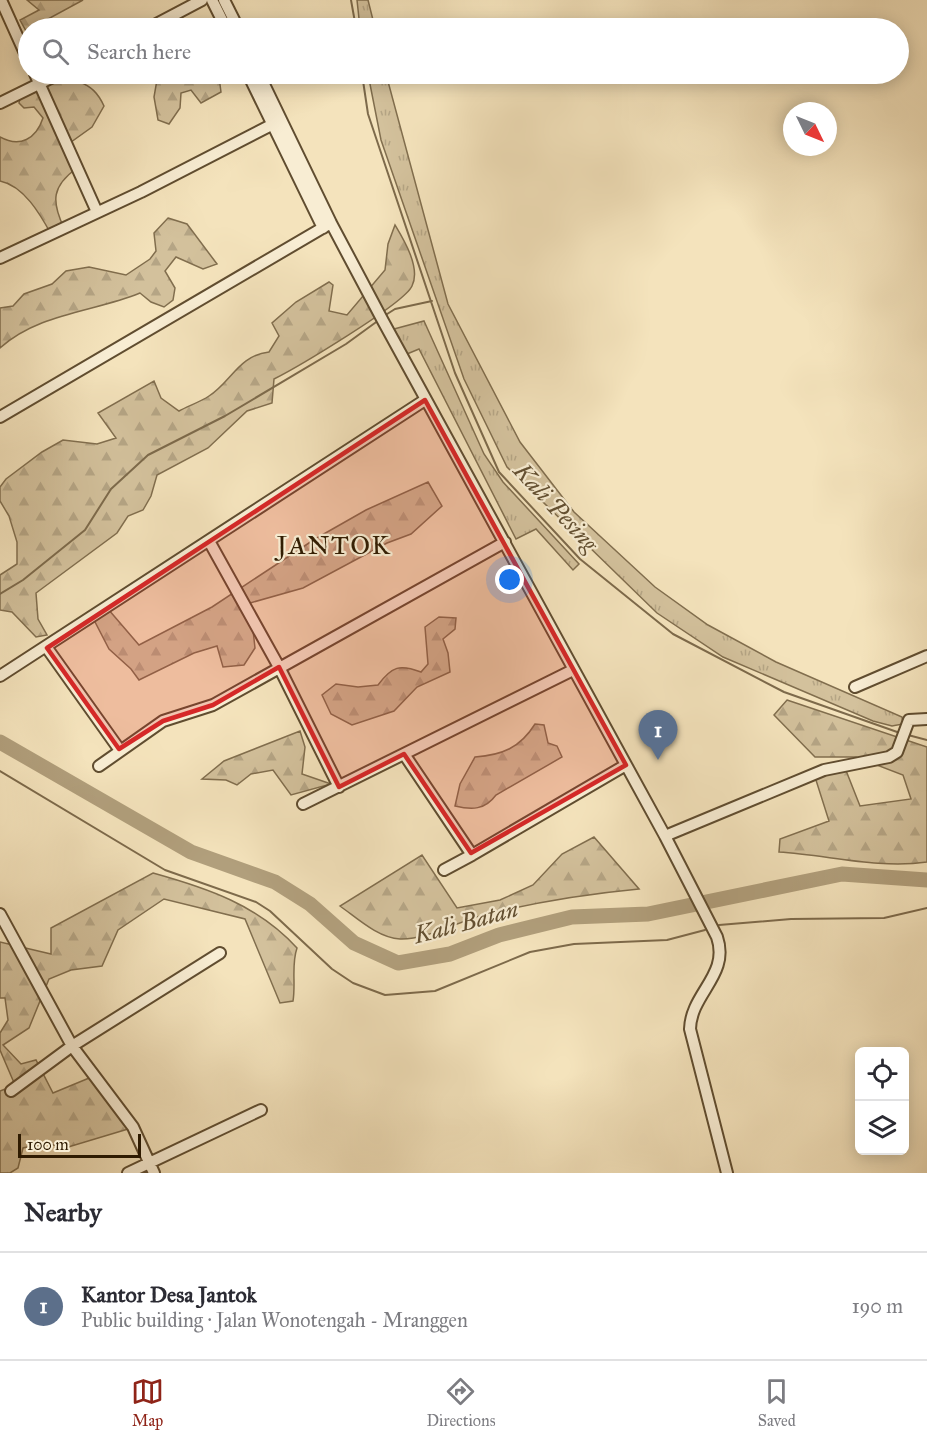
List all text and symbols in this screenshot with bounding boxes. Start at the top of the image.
search box [18,18,909,84]
icon: search [39,35,72,68]
text: Search here [87,38,191,65]
north arrow [783,102,837,156]
water label: Kali Pesing [507,456,606,559]
district label: JANTOK [274,529,391,561]
your location [495,565,524,594]
pin: 1 [638,710,678,760]
water label: Kali Batan [410,894,522,951]
map controls [855,1047,909,1155]
button: locate [855,1047,909,1101]
button: layers [855,1101,909,1155]
scale bar [18,1131,141,1158]
text: 100 m [27,1135,69,1154]
text: Nearby [24,1196,102,1228]
text: Kantor Desa Jantok [81,1281,257,1308]
text: 1 [40,1294,47,1318]
text: 190 m [852,1294,903,1318]
text: Public building · Jalan Wonotengah - Mranggen [81,1308,468,1332]
tab: Map [131,1375,164,1430]
tab: Directions [426,1375,495,1430]
tab: Saved [758,1375,796,1430]

